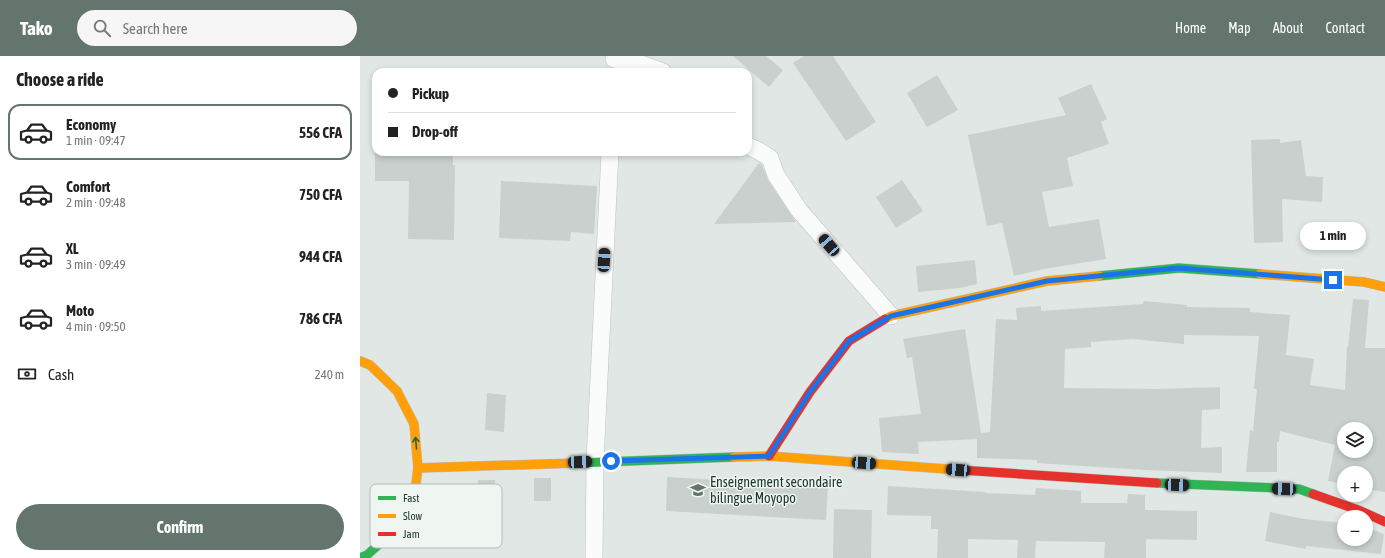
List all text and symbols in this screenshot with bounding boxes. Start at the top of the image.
search box [77,10,357,46]
text: Tako [20,17,53,39]
icon: search [91,17,113,39]
text: Search here [123,20,187,37]
text: Home [1175,20,1206,36]
text: Map [1228,20,1251,36]
text: About [1273,20,1304,36]
text: Contact [1326,20,1365,36]
text: Choose a ride [16,69,104,90]
text: Pickup [412,85,449,102]
icon: car [18,114,54,150]
text: Economy [66,116,116,133]
text: Drop-off [412,123,458,140]
text: 556 CFA [299,124,342,141]
text: 1 min · 09:47 [66,133,126,148]
icon: car [18,176,54,212]
text: Comfort [66,178,110,195]
text: 750 CFA [299,186,342,203]
text: 2 min · 09:48 [66,195,126,210]
callout: 1 min [1300,222,1366,250]
text: 1 min [1320,228,1346,243]
car [817,232,841,258]
icon: car [18,238,54,274]
text: XL [66,240,79,257]
text: 944 CFA [299,248,342,265]
car [597,248,611,272]
text: 3 min · 09:49 [66,257,126,272]
route end [1324,271,1342,289]
icon: car [18,300,54,336]
text: Moto [66,302,94,319]
text: 786 CFA [299,310,342,327]
text: 4 min · 09:50 [66,319,126,334]
icon: cash [16,363,38,385]
text: Cash [48,366,74,383]
text: 240 m [315,367,344,382]
map controls [1337,422,1373,546]
button: layers [1337,422,1373,458]
one-way arrow [412,437,419,450]
route start [602,452,620,470]
car [568,456,592,468]
car [852,456,876,470]
car [946,463,970,477]
button: + [1337,466,1373,502]
place label: Enseignement secondaire bilingue Moyopo [710,474,842,506]
car [1165,479,1189,491]
school or university icon: Enseignement secondaire bilingue Moyopo [689,481,707,499]
car [1272,483,1296,495]
legend [370,484,502,548]
text: Fast [403,492,419,504]
button: Confirm [16,504,344,550]
text: Slow [403,510,422,522]
button: − [1337,510,1373,546]
text: Jam [403,528,420,540]

